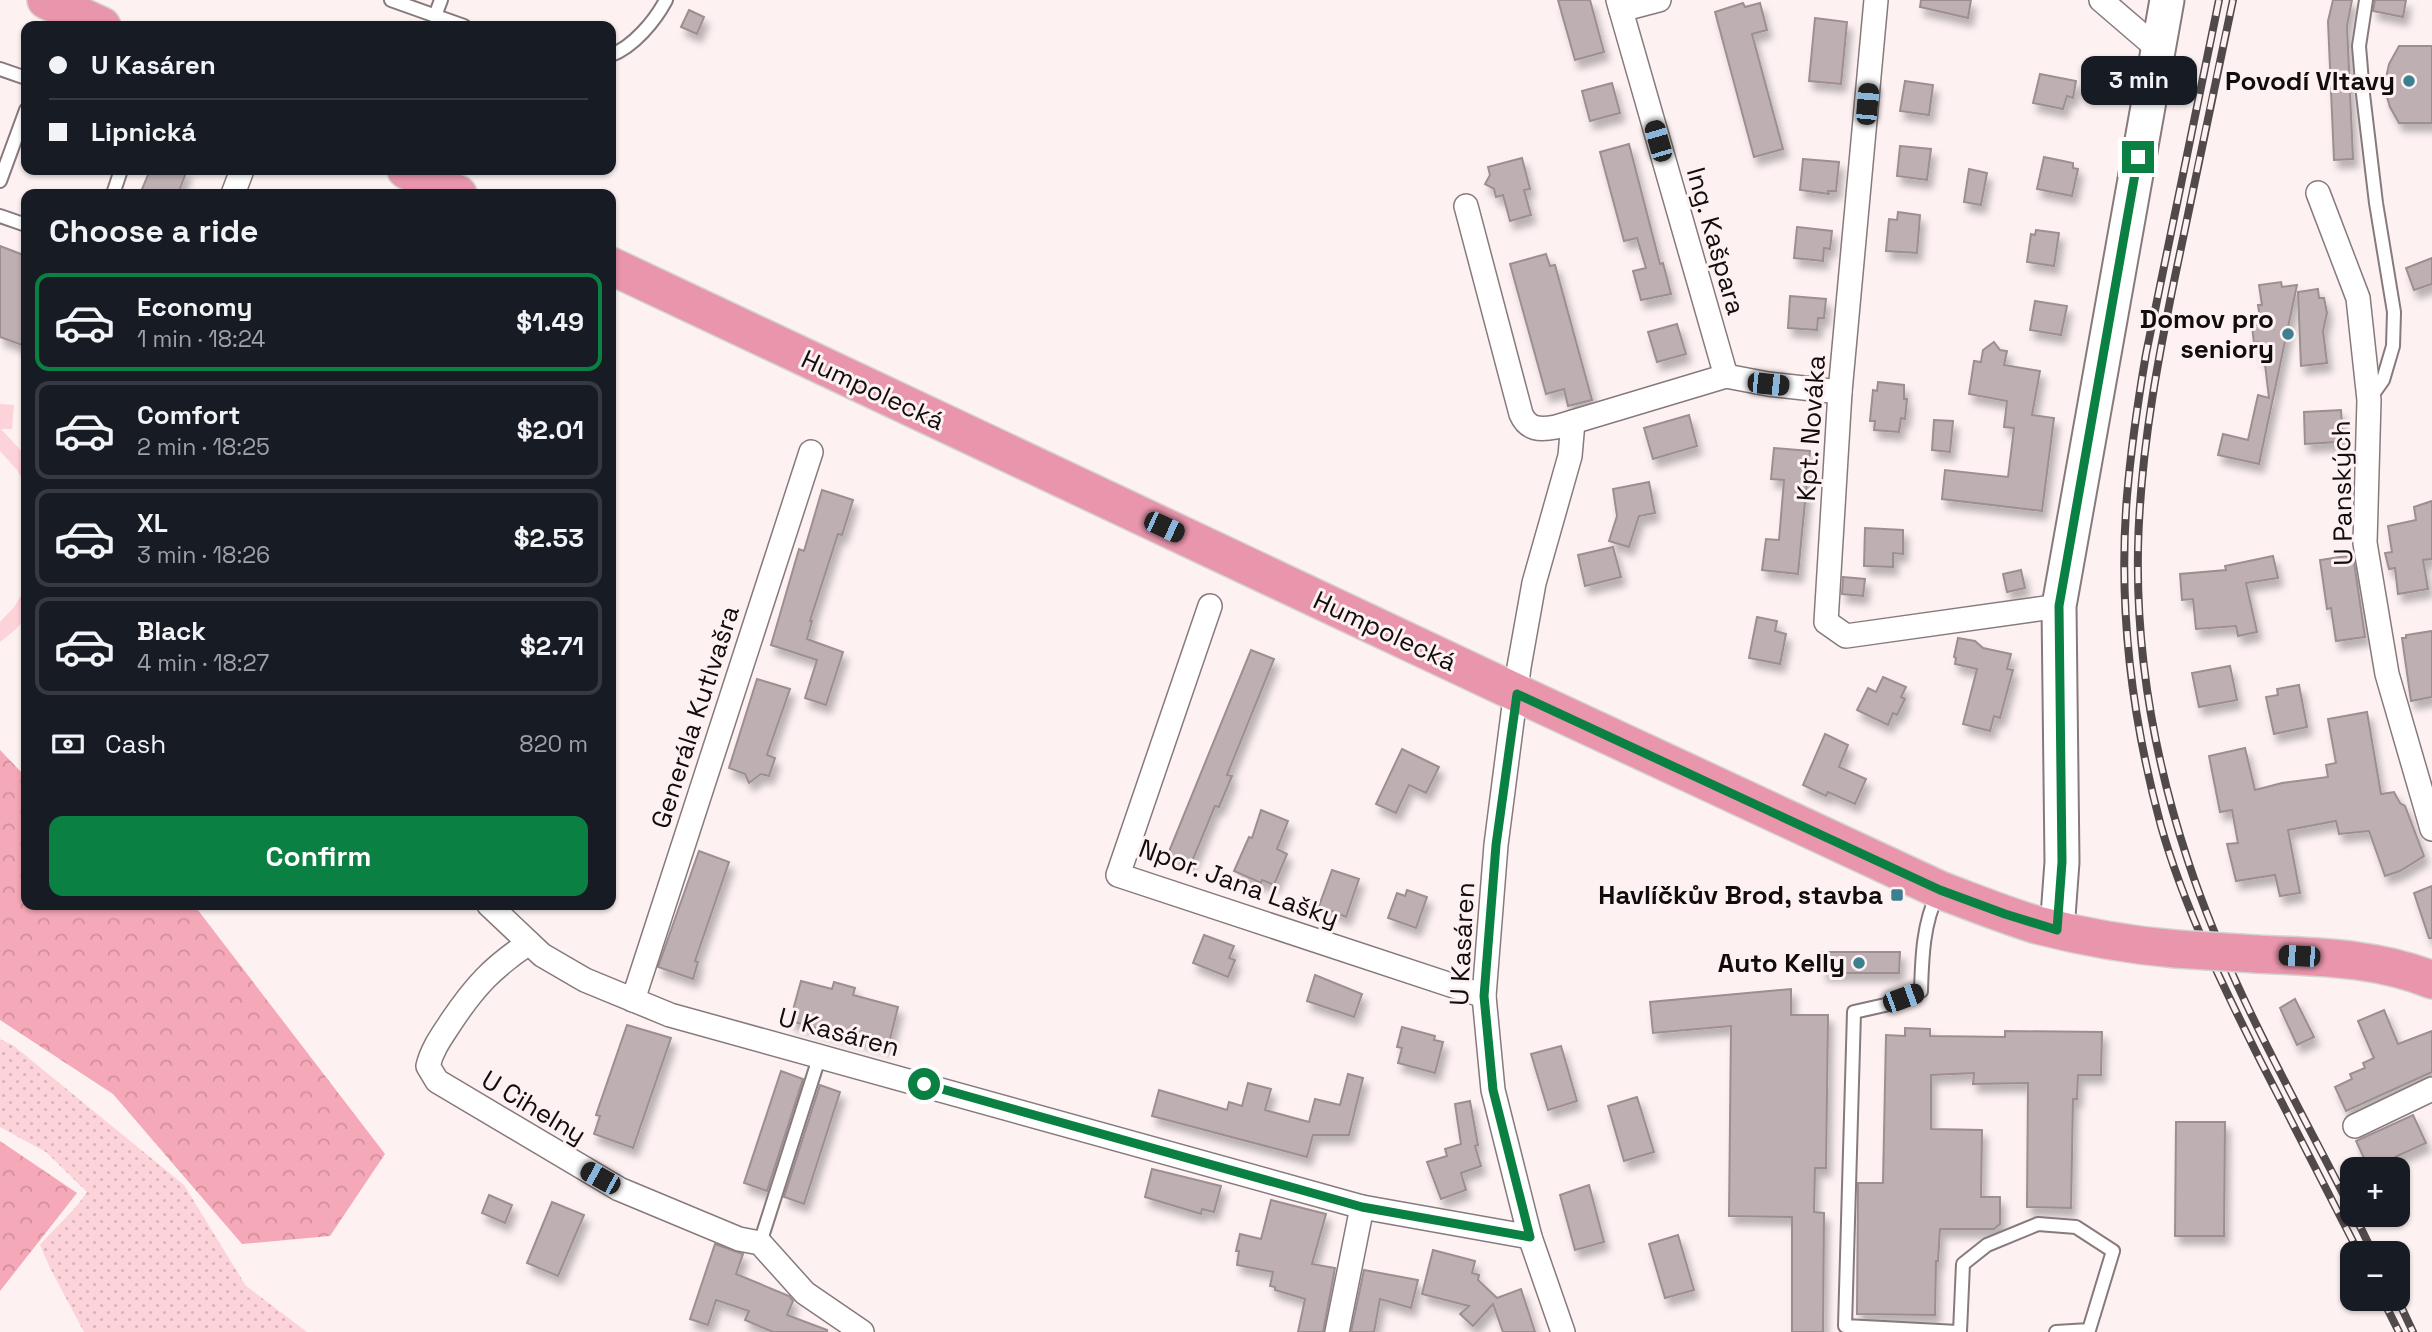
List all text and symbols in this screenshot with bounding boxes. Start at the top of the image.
text: U Kasáren [91,48,216,82]
callout: 3 min [2080,55,2196,104]
place label: Povodí Vltavy [2225,64,2395,98]
text: 3 min [2109,65,2169,95]
marker: Povodí Vltavy [2401,73,2417,89]
car [1855,82,1880,126]
text: Lipnická [91,115,196,149]
car [1643,118,1674,164]
route end [2122,141,2154,173]
street label: Ing. Kašpara [1679,163,1753,319]
text: Choose a ride [49,211,259,251]
text: Economy [137,290,253,324]
icon: car [53,291,116,354]
place label: Domov pro seniory [2140,302,2274,366]
text: $1.49 [516,305,584,339]
text: 1 min · 18:24 [137,324,266,354]
marker: Domov pro seniory [2280,326,2296,342]
street label: Humpolecká [796,342,950,438]
street label: Kpt. Nováka [1789,354,1833,502]
car [1747,371,1790,397]
text: Comfort [137,398,240,432]
icon: car [53,399,116,462]
text: $2.01 [517,413,584,447]
street label: U Panských [2324,420,2360,566]
text: 2 min · 18:25 [137,432,270,462]
text: XL [137,506,168,540]
icon: car [53,507,116,570]
car [1141,509,1188,545]
text: $2.53 [514,521,584,555]
text: 3 min · 18:26 [137,540,270,570]
street label: Humpolecká [1308,583,1462,679]
street label: Generála Kutlvašra [643,601,747,833]
text: Black [137,614,206,648]
icon: car [53,615,116,678]
text: $2.71 [520,629,584,663]
text: 4 min · 18:27 [137,648,269,678]
icon: cash [49,725,87,763]
text: Cash [105,727,166,761]
text: 820 m [519,729,588,759]
button: Confirm [49,816,588,896]
street label: Npor. Jana Lašky [1134,831,1344,935]
place label: Havlíčkův Brod, stavba [1598,878,1883,912]
street label: U Kasáren [1442,881,1482,1007]
marker: Havlíčkův Brod, stavba [1889,887,1905,903]
car [2278,944,2321,968]
place label: Auto Kelly [1718,946,1845,980]
marker: Auto Kelly [1851,955,1867,971]
car [1880,981,1927,1015]
street label: U Kasáren [775,1000,903,1064]
street label: U Cihelny [475,1062,593,1152]
route start [908,1068,940,1100]
map controls [2340,1157,2410,1311]
button: + [2340,1157,2410,1227]
car [577,1159,624,1197]
button: − [2340,1241,2410,1311]

